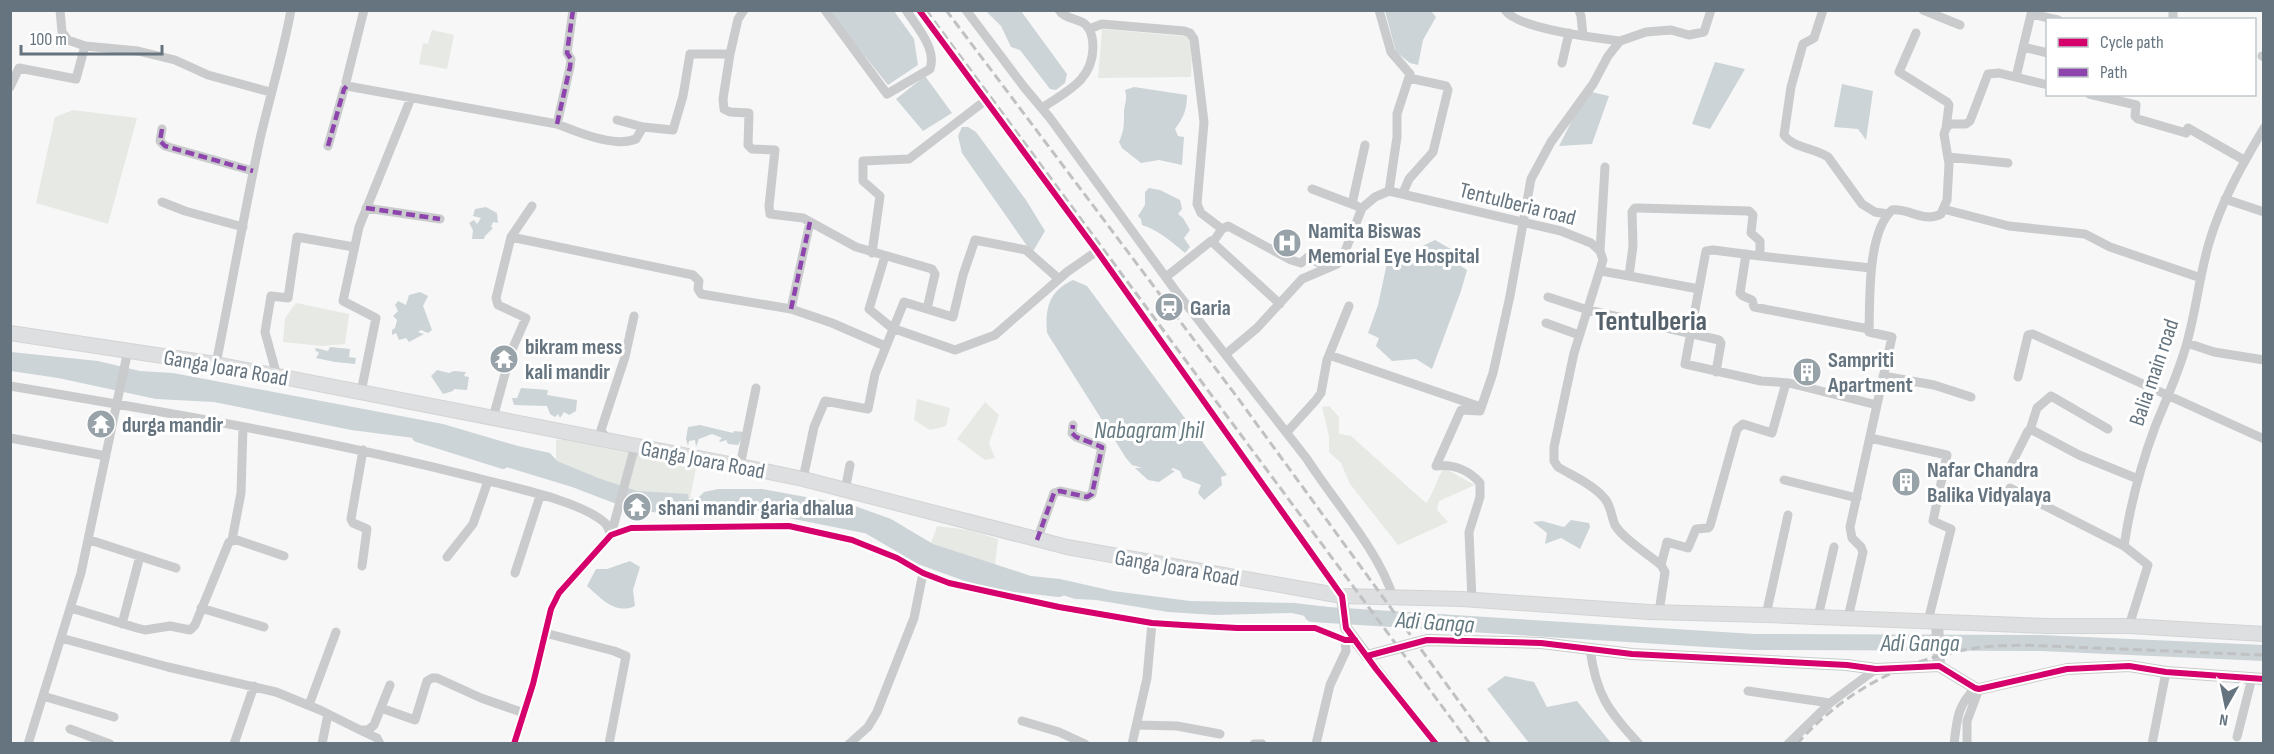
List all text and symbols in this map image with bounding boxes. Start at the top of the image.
scale bar [21,18,162,56]
legend [2046,18,2256,96]
text: 100 m [30,29,67,50]
text: Cycle path [2100,32,2164,53]
text: Path [2100,62,2128,83]
street label: Tentulberia road [1457,177,1579,232]
place label: Namita Biswas Memorial Eye Hospital [1308,218,1479,270]
hospital icon: Namita Biswas Memorial Eye Hospital [1271,227,1303,259]
station icon: Garia [1153,291,1185,323]
place label: Garia [1190,295,1231,322]
district label: Tentulberia [1595,305,1707,338]
street label: Balia main road [2124,315,2185,429]
place label: bikram mess kali mandir [525,334,623,386]
temple icon: bikram mess kali mandir [488,343,520,375]
street label: Ganga Joara Road [161,344,290,393]
place label: Sampriti Apartment [1827,347,1913,399]
building icon: Sampriti Apartment [1791,356,1823,388]
temple icon: durga mandir [85,408,117,440]
place label: durga mandir [122,412,223,439]
water label: Nabagram Jhil [1094,416,1204,445]
street label: Ganga Joara Road [638,435,767,486]
place label: Nafar Chandra Balika Vidyalaya [1927,457,2051,509]
building icon: Nafar Chandra Balika Vidyalaya [1890,466,1922,498]
temple icon: shani mandir garia dhalua [621,491,653,523]
place label: shani mandir garia dhalua [658,495,854,522]
street label: Ganga Joara Road [1112,544,1241,593]
water label: Adi Ganga [1394,605,1476,640]
water label: Adi Ganga [1880,629,1960,658]
north arrow [2196,676,2256,736]
text: N [2218,709,2230,729]

